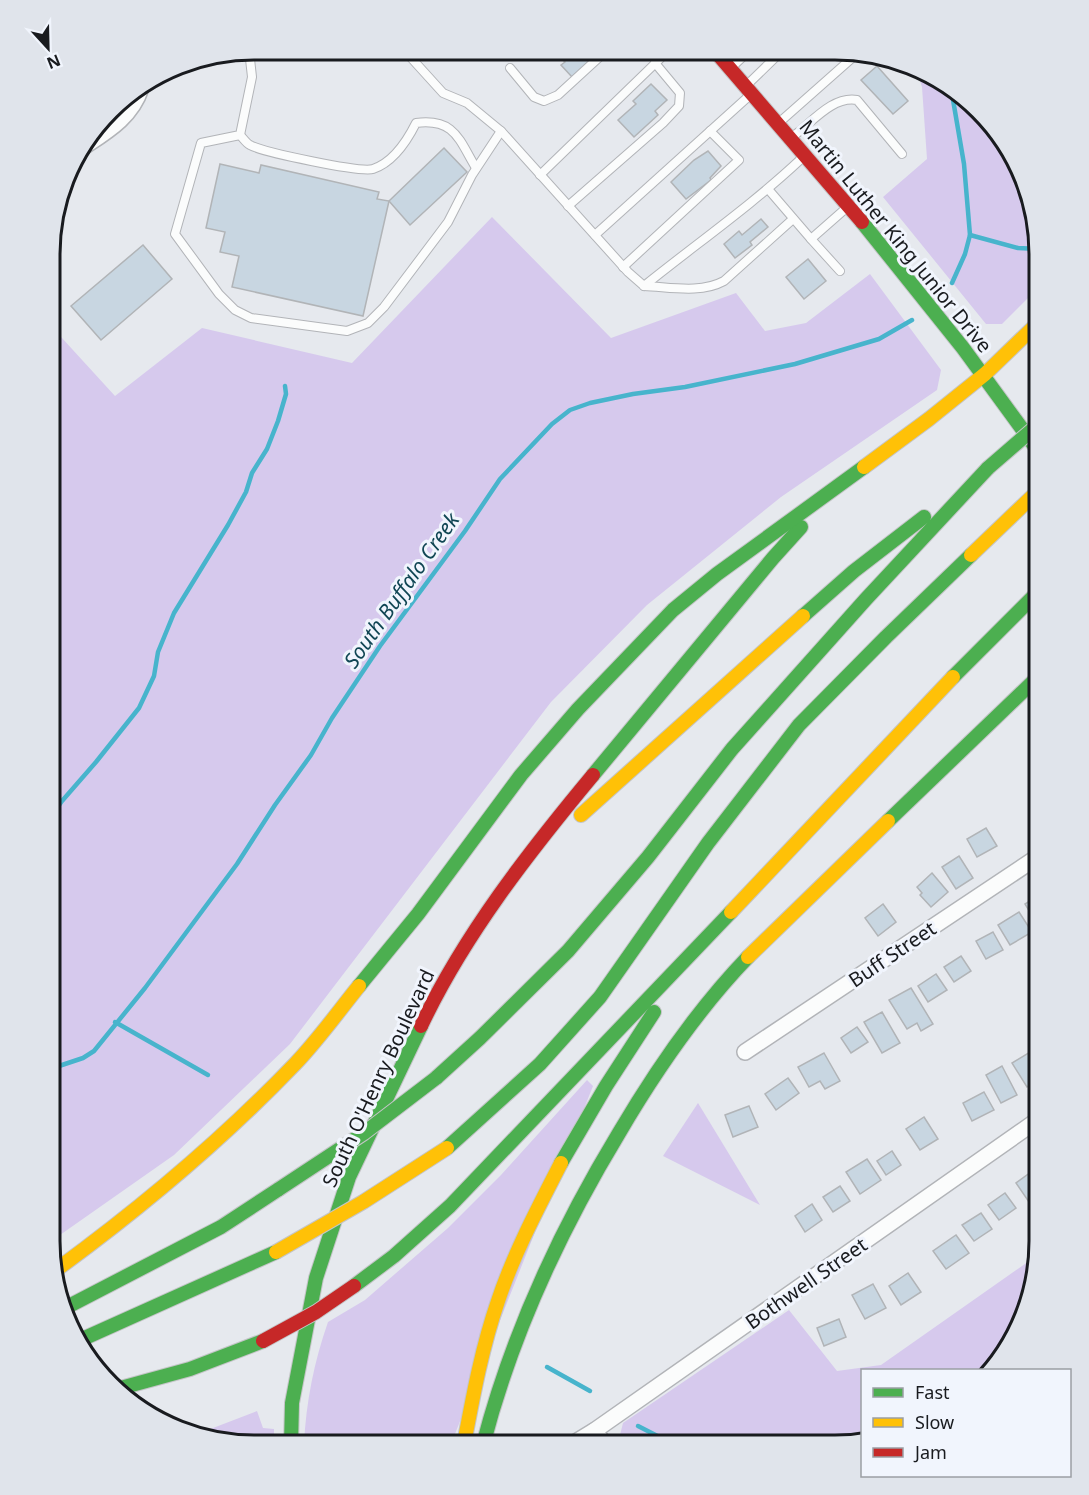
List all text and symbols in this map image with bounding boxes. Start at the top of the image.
north arrow [18,18,78,78]
text: N [43,49,64,75]
street label: Martin Luther King Junior Drive [793,114,999,358]
water label: South Buffalo Creek [337,505,466,673]
street label: Buff Street [843,915,941,993]
street label: South O'Henry Boulevard [316,965,440,1191]
street label: Bothwell Street [740,1231,872,1335]
legend [861,1369,1071,1477]
text: Fast [915,1380,950,1404]
text: Slow [915,1410,954,1434]
text: Jam [913,1440,947,1464]

